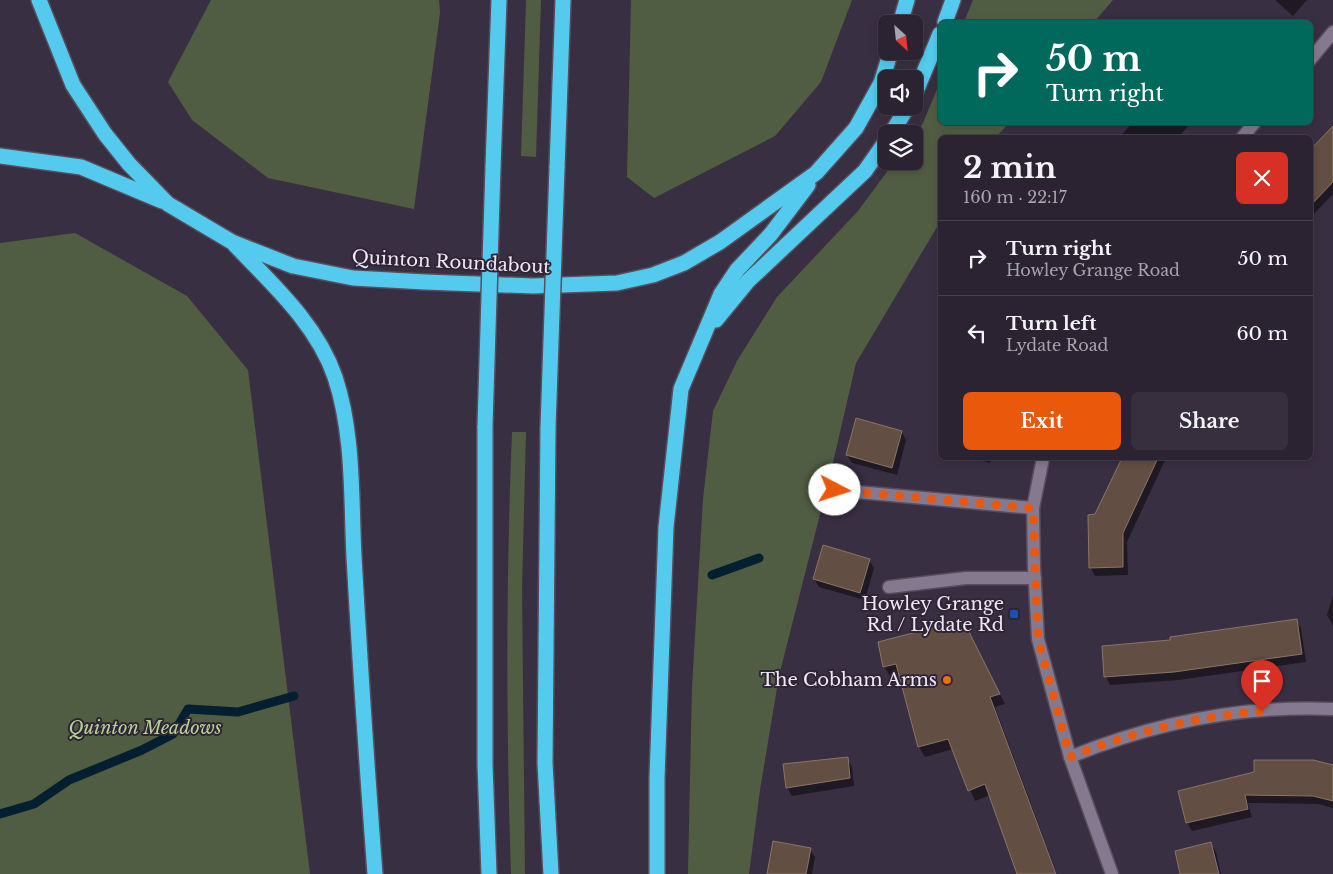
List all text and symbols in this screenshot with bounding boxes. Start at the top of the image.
north arrow [878,15,922,60]
map controls [878,15,923,170]
text: 50 m [1046,37,1141,80]
icon: right [963,40,1028,105]
button: sound [878,70,923,115]
text: Turn right [1046,80,1164,107]
button: layers [878,125,923,170]
text: 2 min [963,149,1056,186]
button: close [1236,152,1288,204]
text: 160 m · 22:17 [963,187,1067,207]
text: Turn right [1006,237,1112,260]
icon: right [963,244,991,272]
street label: Quinton Roundabout [351,246,551,278]
text: 50 m [1238,247,1288,270]
text: Howley Grange Road [1006,260,1180,280]
text: Turn left [1006,312,1097,335]
icon: left [963,319,991,347]
text: 60 m [1236,322,1288,345]
text: Lydate Road [1006,335,1108,355]
button: Exit [963,392,1121,450]
button: Share [1131,392,1288,450]
position arrow [808,463,860,515]
place label: Howley Grange Rd / Lydate Rd [862,593,1004,636]
marker: Howley Grange Rd / Lydate Rd [1008,608,1020,620]
pin [1241,660,1283,711]
icon: arrive [1248,667,1276,695]
place label: The Cobham Arms [761,669,937,691]
marker: The Cobham Arms [941,674,953,686]
park label: Quinton Meadows [68,717,222,739]

